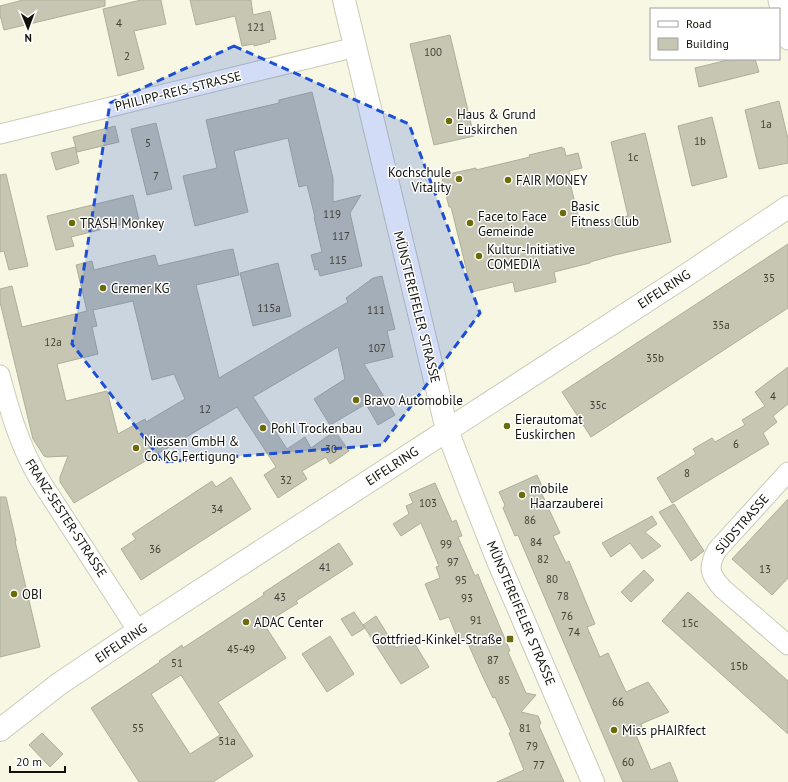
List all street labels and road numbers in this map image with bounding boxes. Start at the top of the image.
street label: PHILIPP-REIS-STRASSE [113,67,243,115]
street label: MÜNSTEREIFELER STRASSE [390,229,444,385]
street label: EIFELRING [634,266,694,312]
street label: EIFELRING [362,443,422,489]
street label: FRANZ-SESTER-STRASSE [21,456,111,580]
street label: SÜDSTRASSE [711,491,773,557]
street label: MÜNSTEREIFELER STRASSE [483,538,559,688]
street label: EIFELRING [92,619,150,667]

